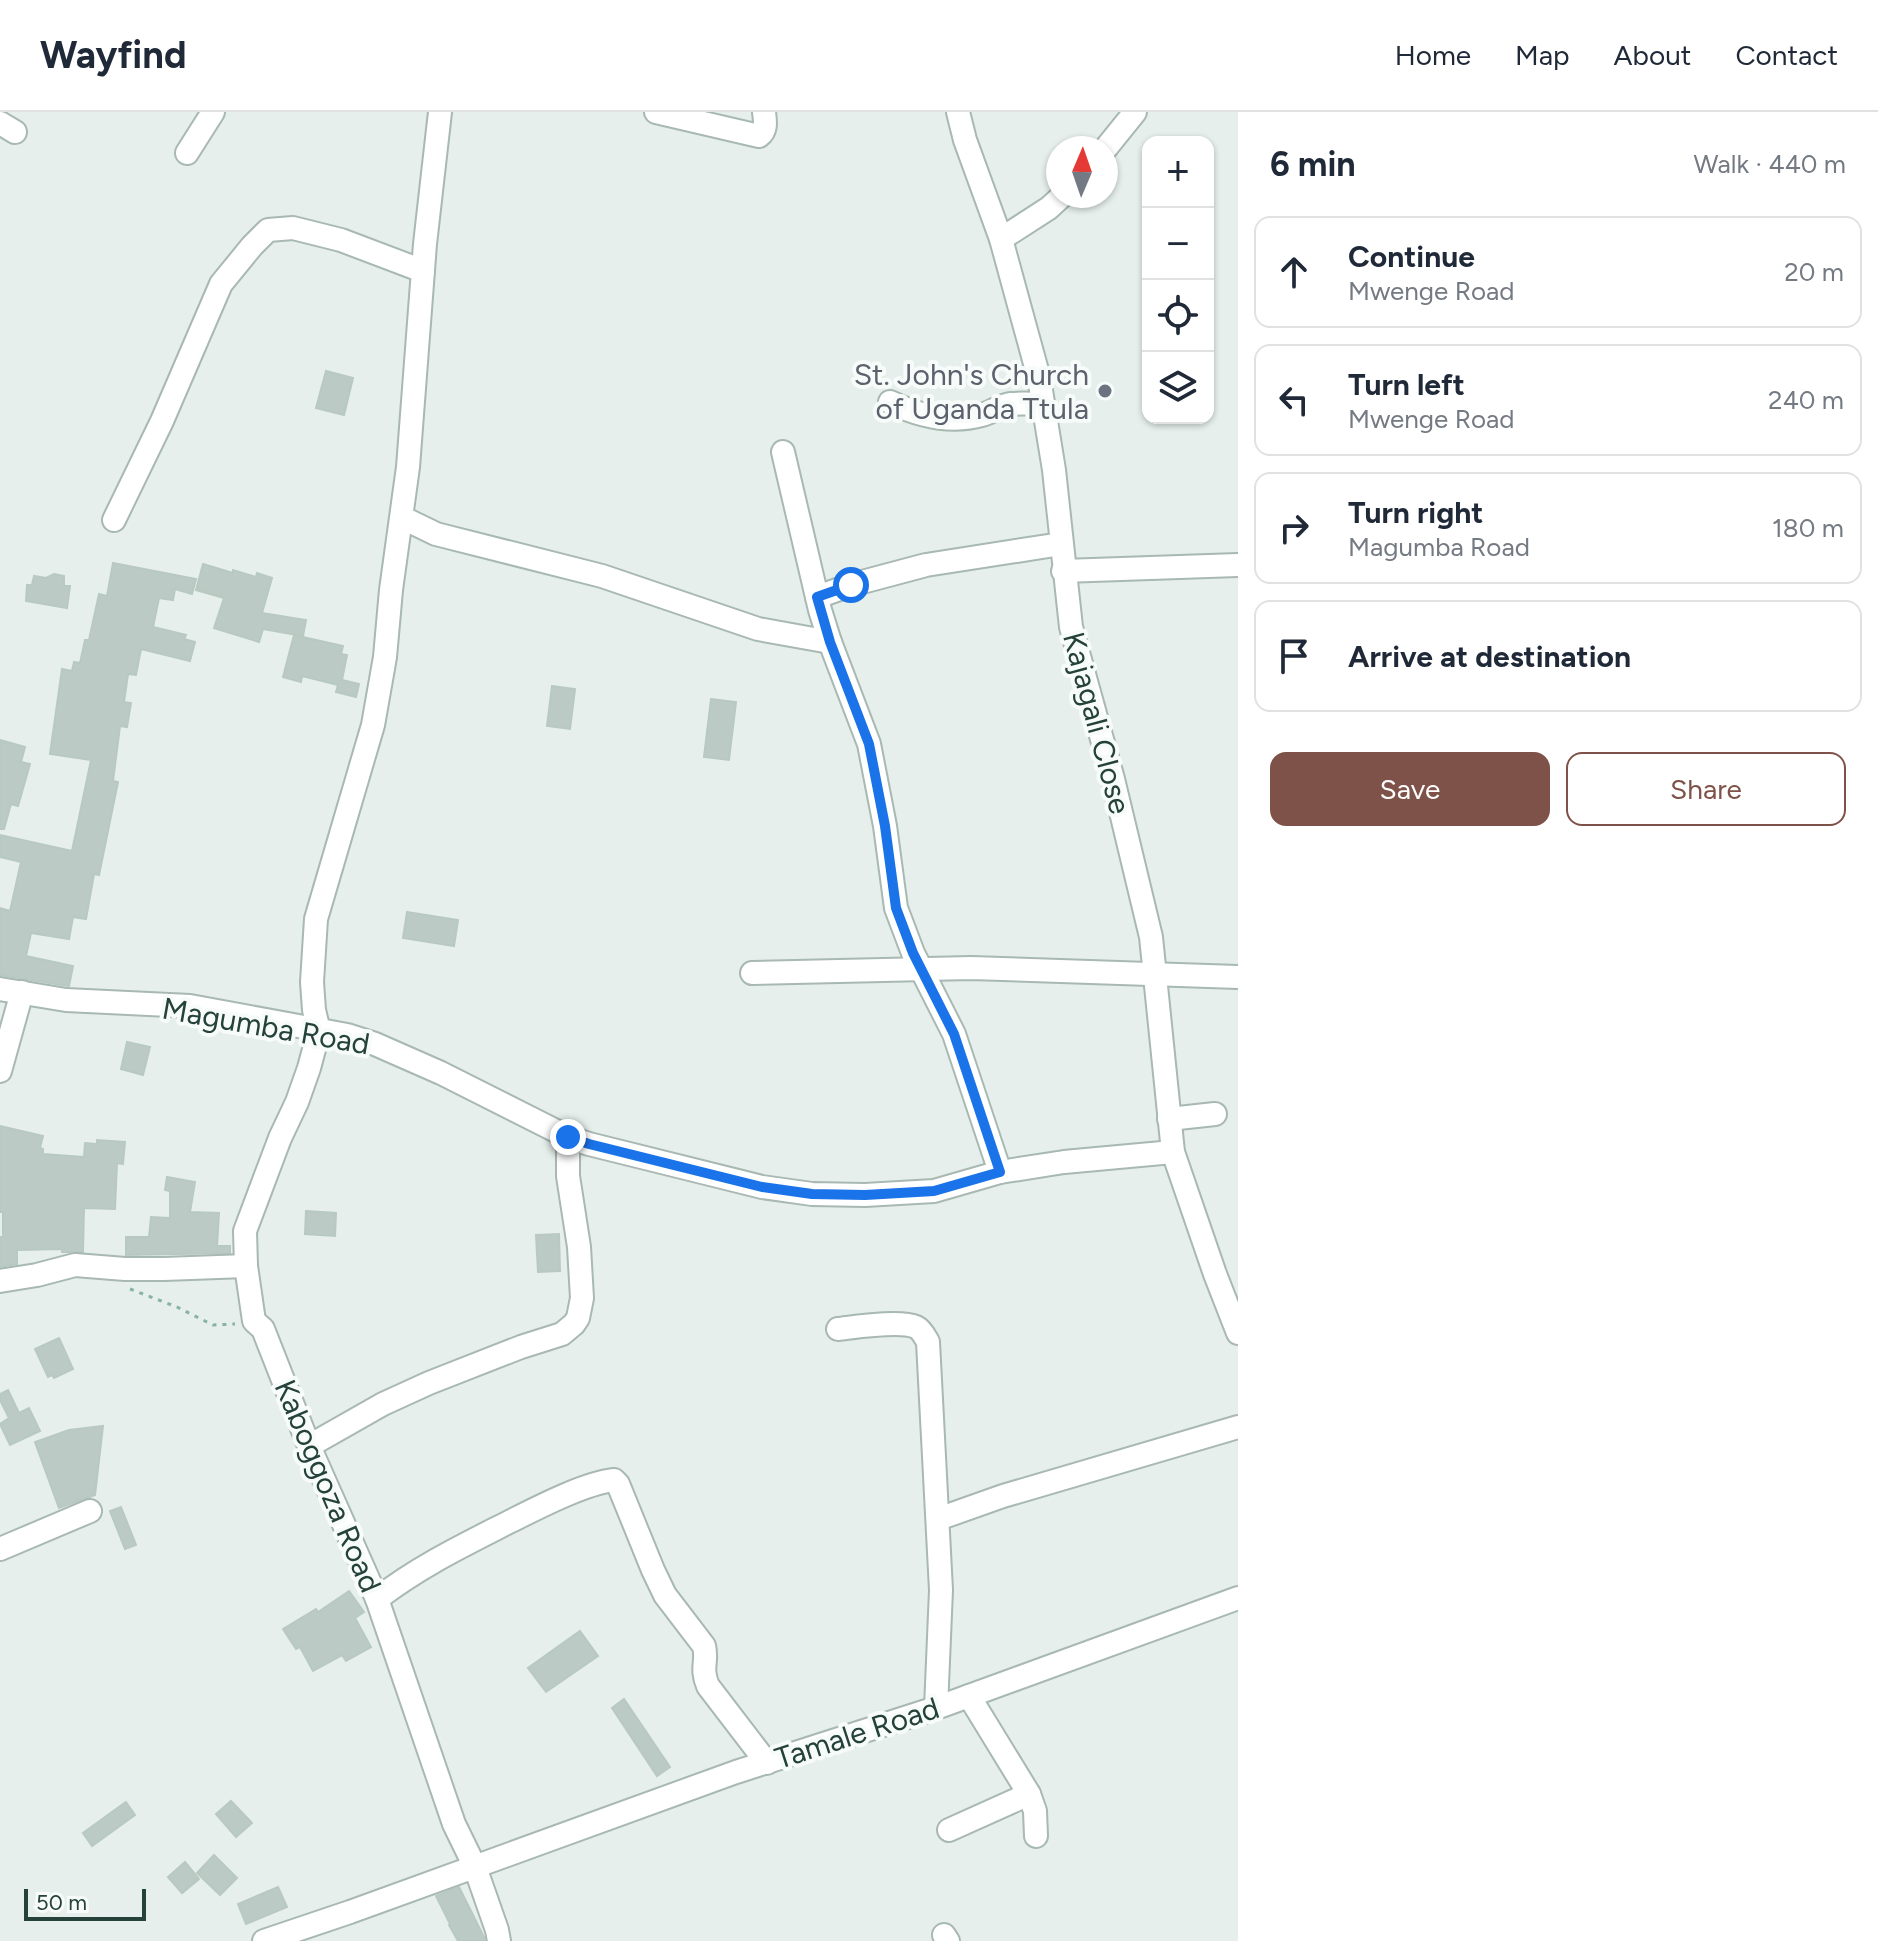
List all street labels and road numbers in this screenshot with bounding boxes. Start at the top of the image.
street label: Kajagali Close [1055,628,1139,818]
street label: Magumba Road [159,990,373,1062]
street label: Kaboggoza Road [267,1374,389,1598]
street label: Tamale Road [770,1689,944,1777]

